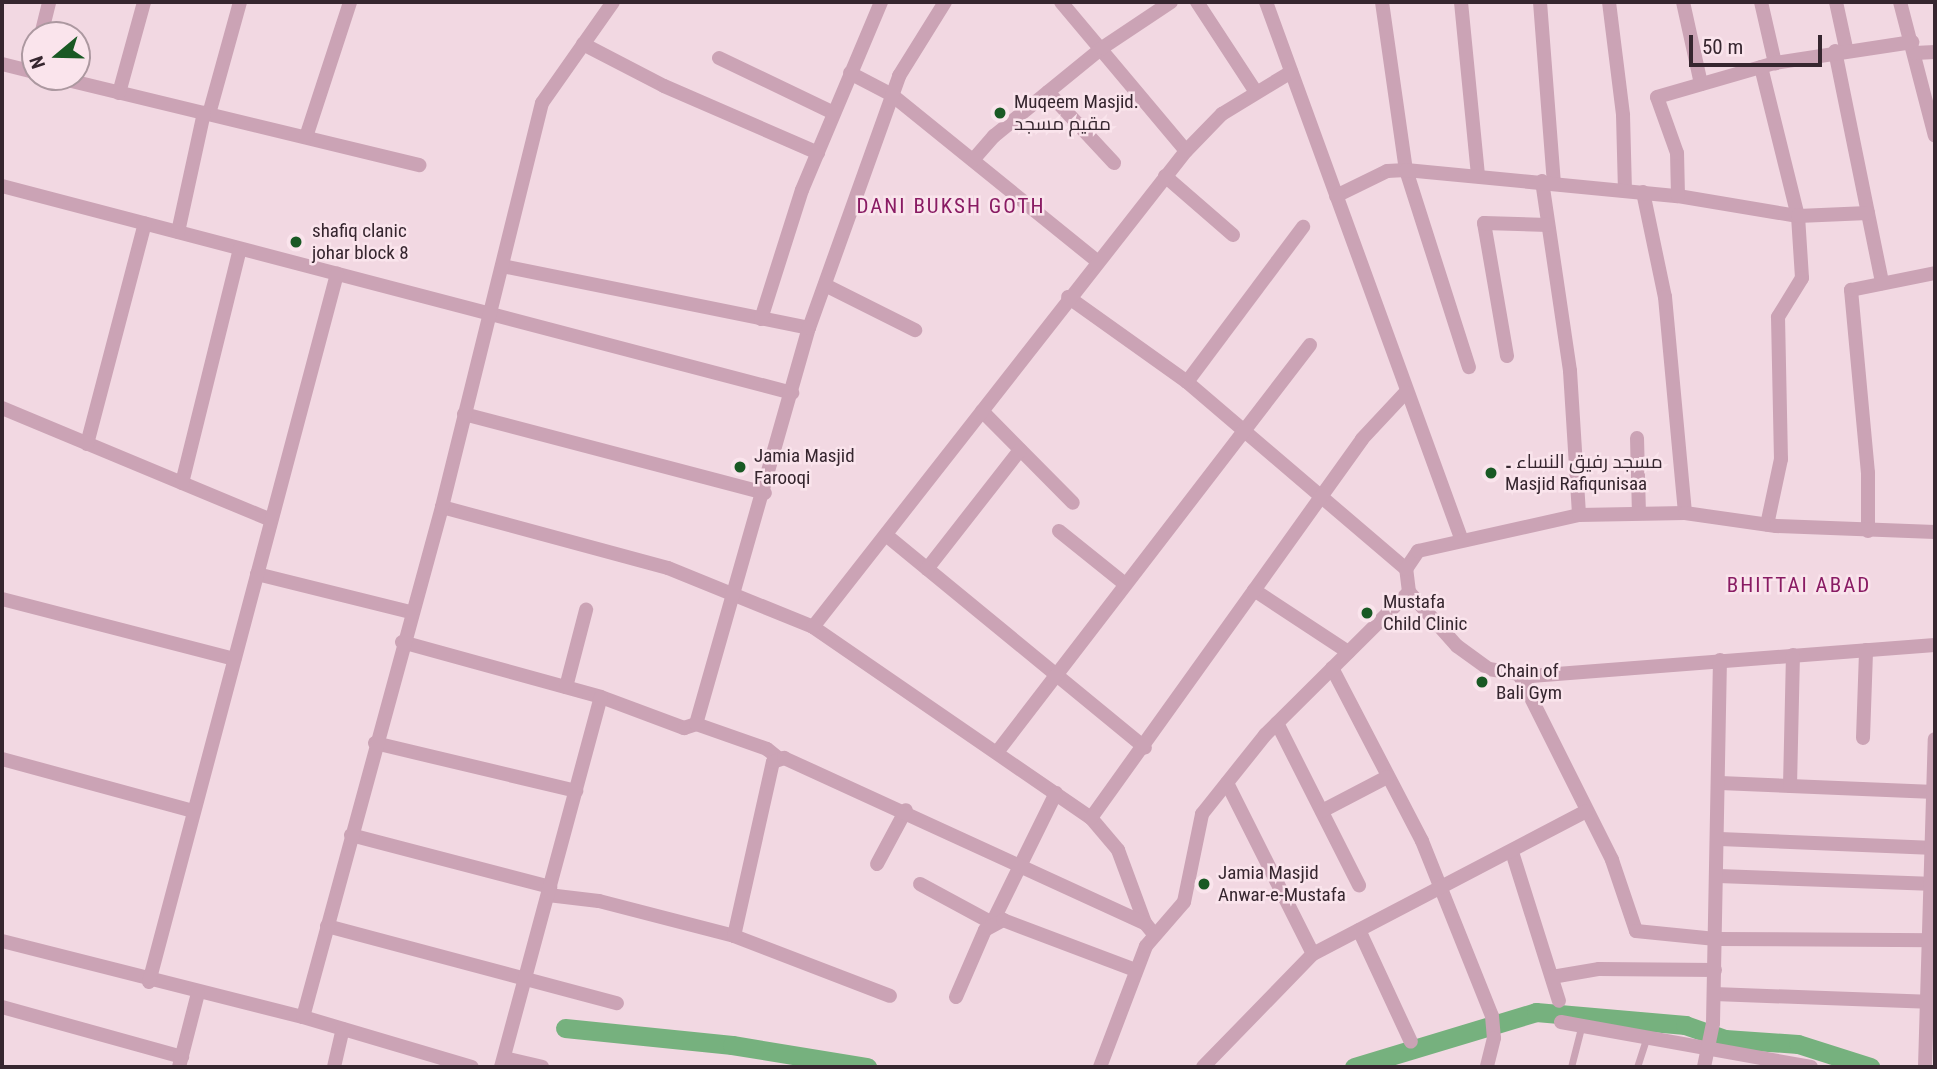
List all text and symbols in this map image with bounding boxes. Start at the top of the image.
north arrow [21,21,91,91]
scale bar [1692,21,1825,65]
text: 50 m [1702,35,1743,59]
text: N [25,53,50,72]
place label: Muqeem Masjid. مقیم مسجد [1014,91,1139,135]
marker: Muqeem Masjid. مقیم مسجد [992,105,1008,121]
district label: DANI BUKSH GOTH [858,193,1044,219]
place label: shafiq clanic johar block 8 [312,220,409,264]
marker: shafiq clanic johar block 8 [286,232,306,252]
place label: Jamia Masjid Farooqi [754,445,855,489]
place label: مسجد رفیق النساء ۔ Masjid Rafiqunisaa [1505,451,1663,495]
marker: Jamia Masjid Farooqi [732,459,748,475]
marker: مسجد رفیق النساء ۔ Masjid Rafiqunisaa [1483,465,1499,481]
district label: BHITTAI ABAD [1728,572,1870,598]
place label: Mustafa Child Clinic [1383,591,1467,635]
marker: Mustafa Child Clinic [1357,603,1377,623]
place label: Chain of Bali Gym [1496,660,1562,704]
marker: Chain of Bali Gym [1474,674,1490,690]
place label: Jamia Masjid Anwar-e-Mustafa [1218,862,1346,906]
marker: Jamia Masjid Anwar-e-Mustafa [1196,876,1212,892]

